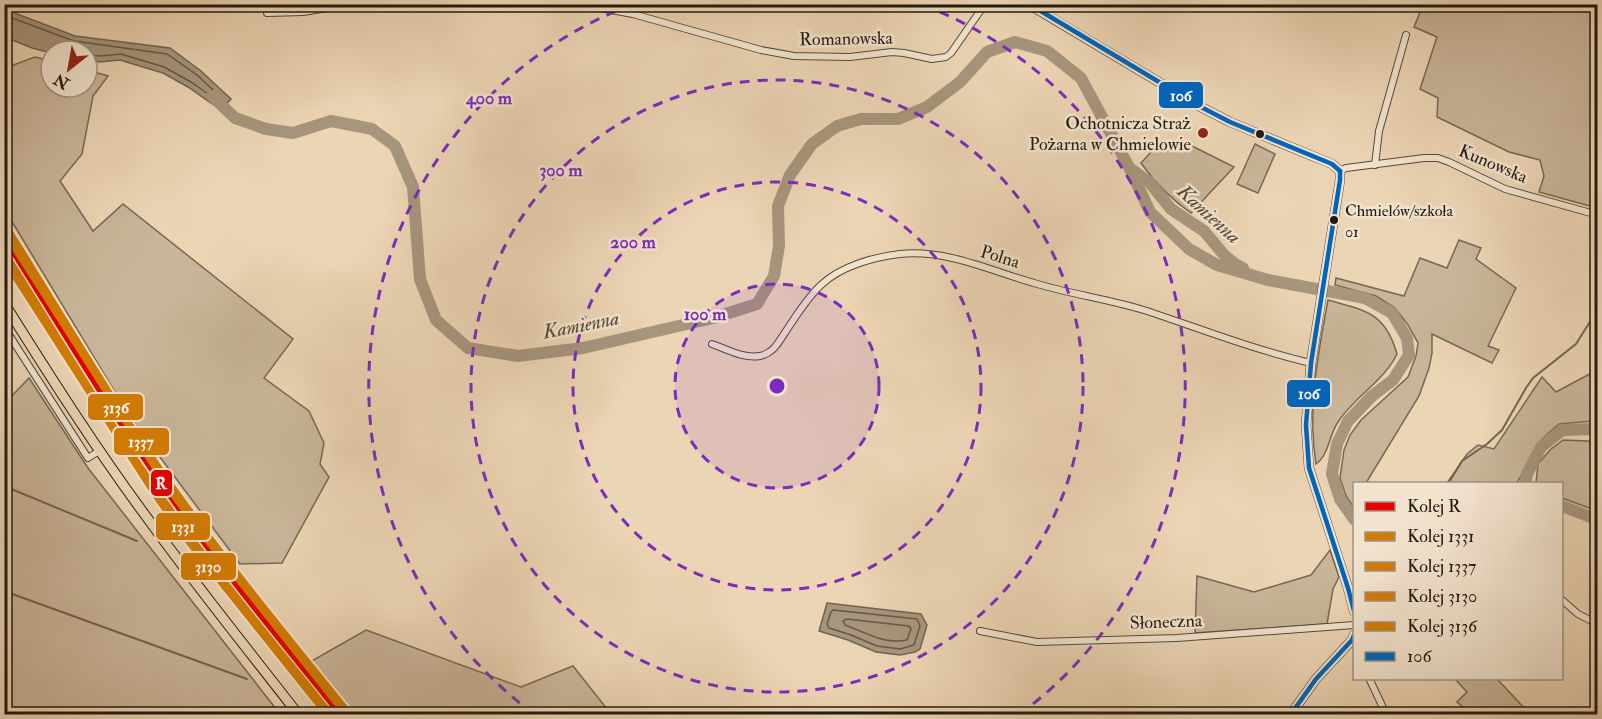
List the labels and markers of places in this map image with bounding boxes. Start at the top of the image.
place label: Ochotnicza Straż Pożarna w Chmielowie [1029,112,1191,156]
marker: Ochotnicza Straż Pożarna w Chmielowie [1196,126,1210,140]
unlabelled marker [1254,128,1266,140]
place label: Chmielów/szkoła 01 [1345,201,1453,242]
marker: Chmielów/szkoła 01 [1328,214,1340,226]
centre of rings [767,376,787,396]

